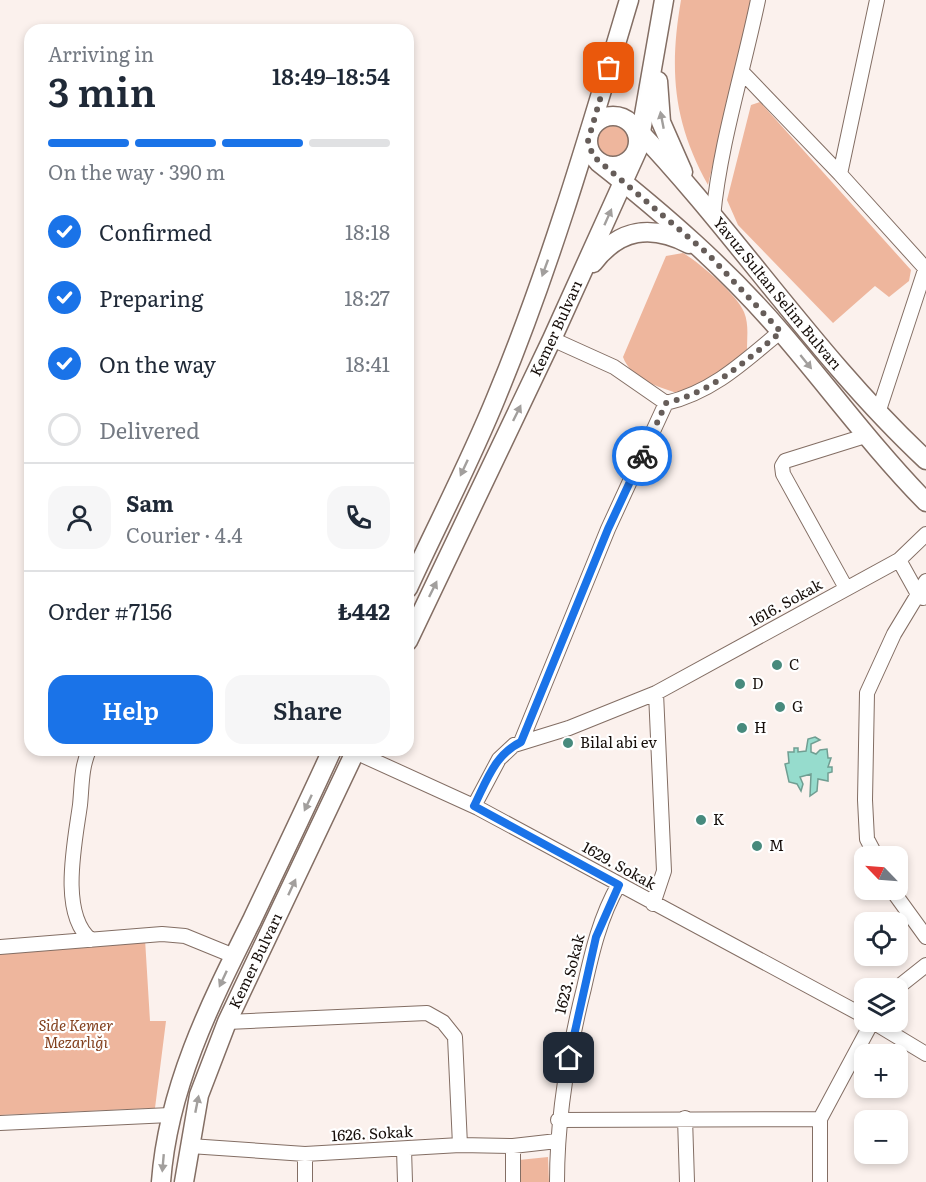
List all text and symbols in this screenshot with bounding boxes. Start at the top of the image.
text: Arriving in [48,38,154,68]
pin [583,42,634,93]
icon: bag [592,51,625,84]
text: 18:49–18:54 [272,59,390,92]
text: 3 min [48,61,156,119]
one-way arrow [657,110,666,129]
text: On the way · 390 m [48,156,225,186]
one-way arrow [603,208,612,225]
street label: Yavuz Sultan Selim Bulvarı [708,211,848,374]
icon: check [48,215,81,248]
text: Confirmed [99,215,212,248]
text: 18:18 [345,216,390,246]
one-way arrow [539,259,549,277]
street label: Kemer Bulvarı [523,276,587,380]
icon: check [48,281,81,314]
text: Preparing [99,281,203,314]
text: 18:27 [344,282,390,312]
icon: check [48,347,81,380]
text: On the way [99,347,216,380]
text: 18:41 [345,348,390,378]
one-way arrow [799,354,812,370]
one-way arrow [513,404,522,421]
text: Delivered [99,413,200,446]
courier [612,426,672,486]
icon: bike [626,440,659,473]
one-way arrow [458,459,468,477]
button: person [48,486,111,549]
text: Sam [126,486,174,519]
button: phone [327,486,390,549]
text: Courier · 4.4 [126,519,243,549]
street label: 1616. Sokak [745,572,827,631]
one-way arrow [429,580,438,597]
text: Order #7156 [48,594,172,627]
text: ₺442 [337,594,390,627]
place label: C [789,652,800,675]
marker: C [770,658,784,672]
place label: D [752,671,763,694]
button: Help [48,675,213,744]
button: Share [225,675,390,744]
marker: D [733,677,747,691]
place label: G [792,694,803,717]
marker: G [773,700,787,714]
place label: H [754,715,767,738]
marker: H [735,721,749,735]
place label: Bilal abi ev [580,730,657,753]
marker: Bilal abi ev [561,736,575,750]
one-way arrow [303,795,312,812]
place label: K [713,807,725,830]
marker: K [694,813,708,827]
place label: M [769,833,784,856]
street label: 1629. Sokak [579,835,662,895]
marker: M [750,839,764,853]
north arrow [854,846,908,900]
map controls [854,846,908,1164]
one-way arrow [287,878,296,895]
street label: Kemer Bulvarı [222,909,287,1012]
button: locate [854,912,908,966]
street label: 1623. Sokak [547,930,590,1016]
one-way arrow [219,970,228,987]
button: layers [854,978,908,1032]
park label: Side Kemer Mezarlığı [39,1013,113,1053]
pin [543,1032,594,1083]
icon: home [552,1041,585,1074]
button: + [854,1044,908,1098]
one-way arrow [193,1094,202,1113]
button: − [854,1110,908,1164]
street label: 1626. Sokak [331,1119,414,1146]
one-way arrow [158,1154,168,1173]

